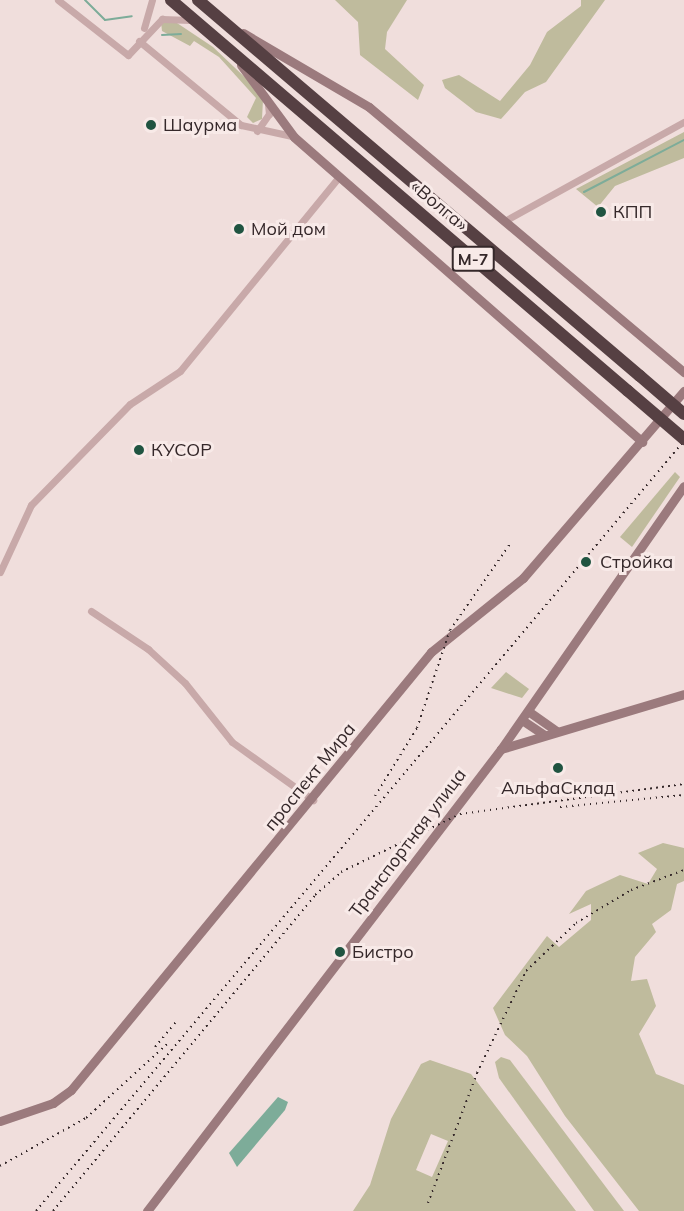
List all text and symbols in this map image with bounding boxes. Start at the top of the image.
place label: Шаурма [163,114,237,136]
marker: Шаурма [144,118,158,132]
street label: «Волга» [406,176,472,236]
place label: КПП [613,201,652,223]
marker: КПП [594,205,608,219]
place label: Мой дом [251,218,326,240]
marker: Мой дом [232,222,246,236]
road number: М-7 [450,246,496,272]
place label: КУСОР [151,439,212,461]
marker: КУСОР [132,443,146,457]
place label: Стройка [600,551,673,573]
marker: Стройка [577,553,595,571]
street label: проспект Мира [260,719,360,835]
marker: АльфаСклад [551,761,565,775]
street label: Транспортная улица [345,764,471,922]
place label: АльфаСклад [501,777,615,799]
place label: Бистро [352,941,414,963]
marker: Бистро [333,945,347,959]

